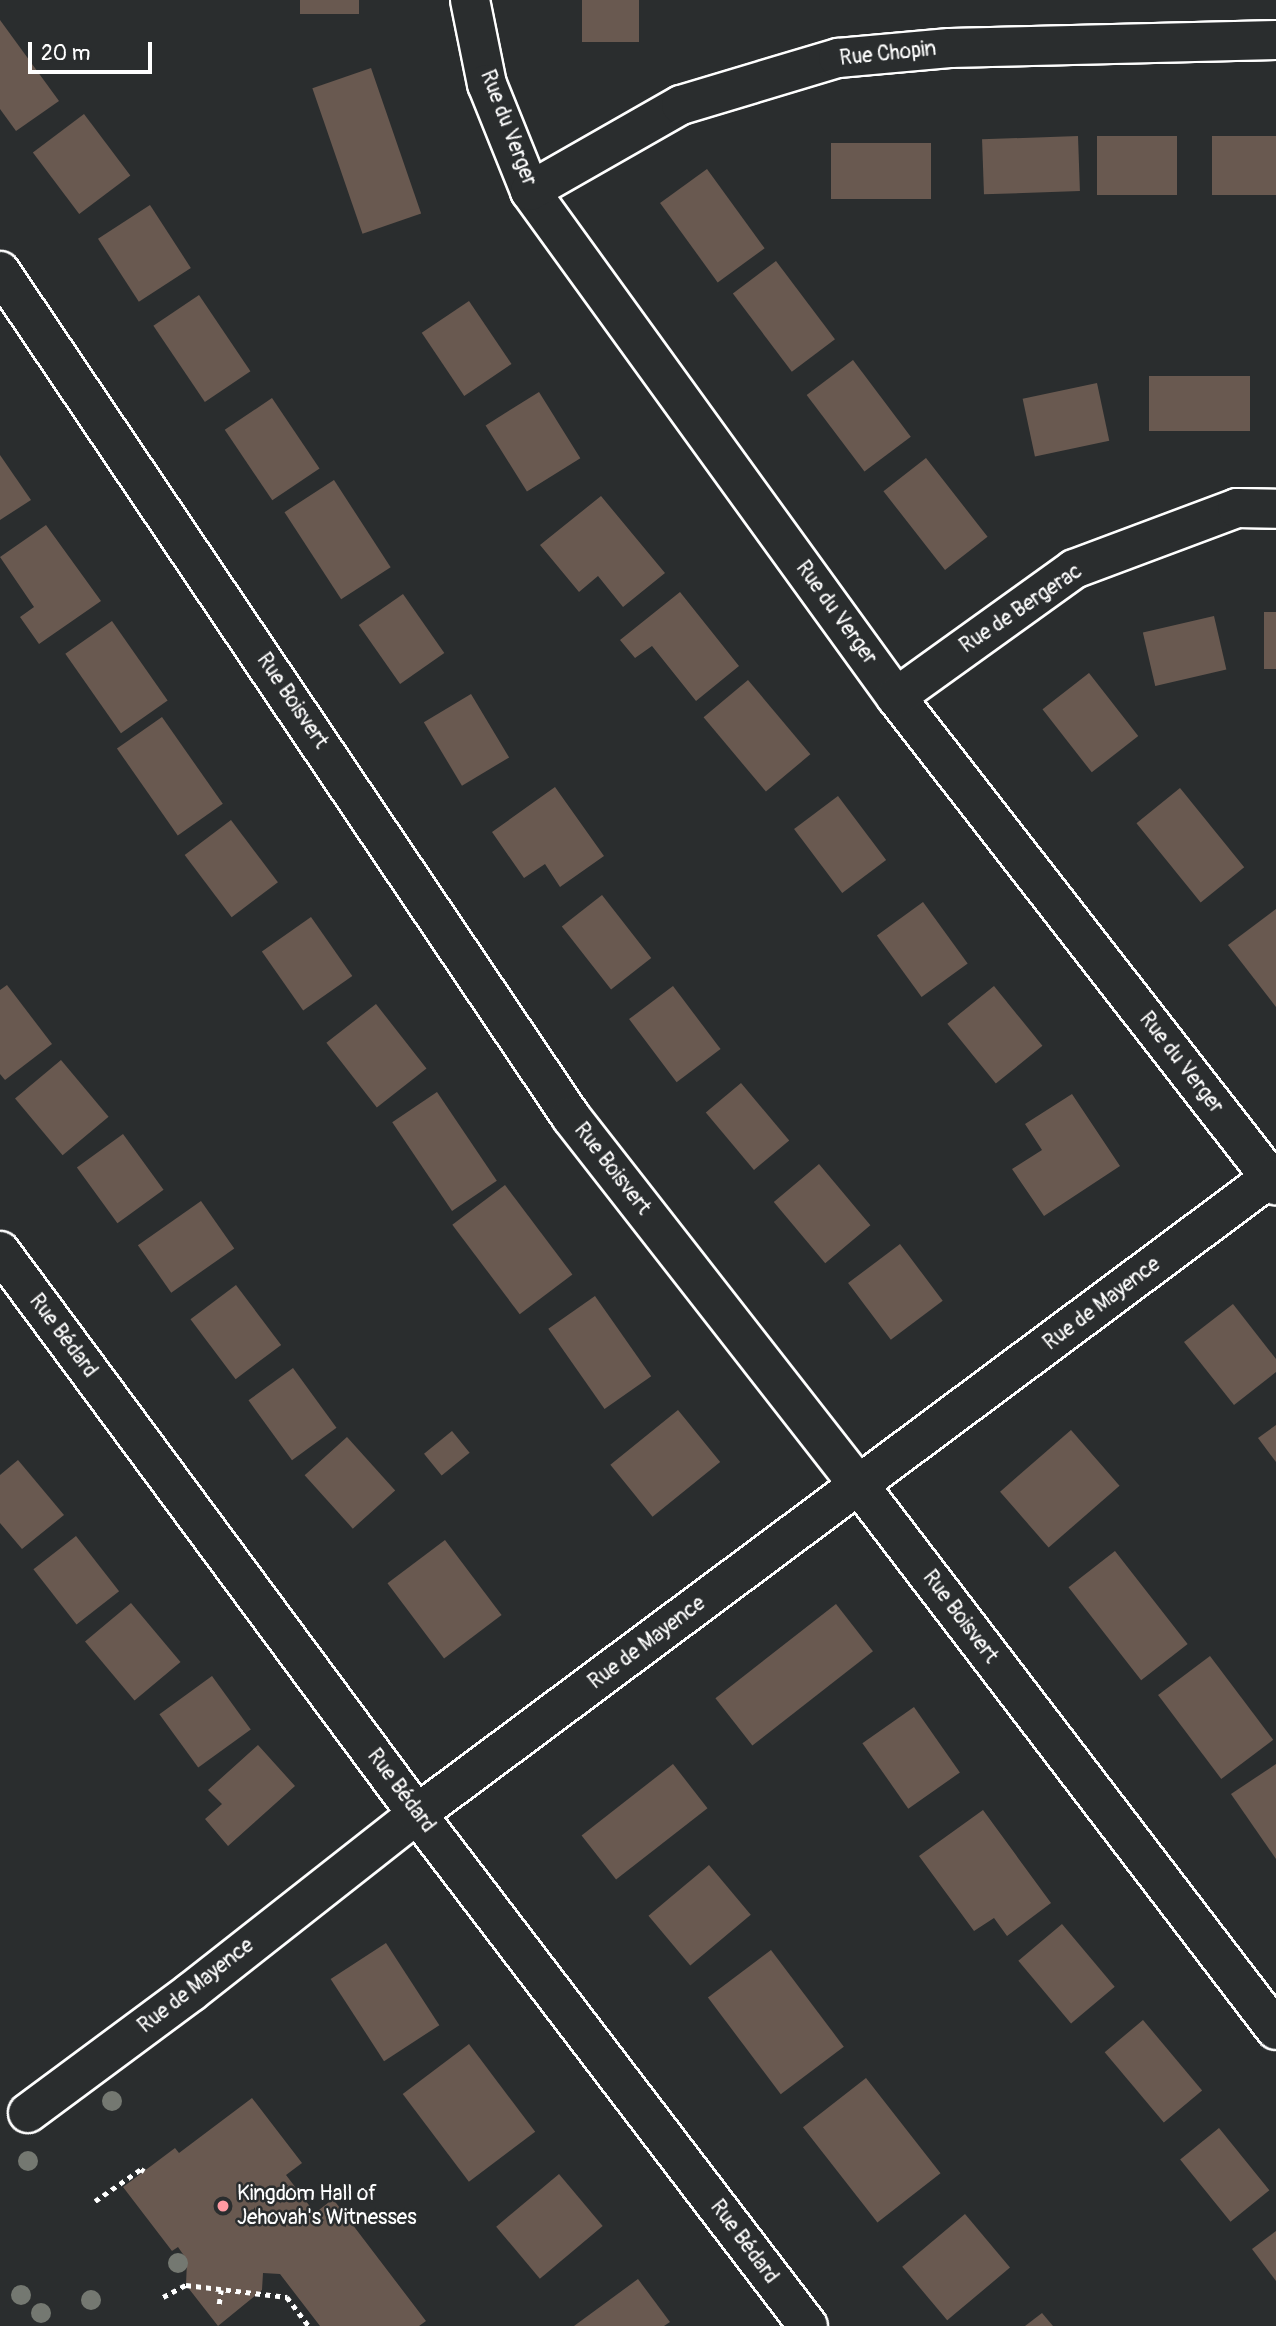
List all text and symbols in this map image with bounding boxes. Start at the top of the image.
scale bar [32,28,156,72]
street label: Rue Chopin [838,36,938,72]
text: 20 m [41,40,90,67]
street label: Rue du Verger [474,67,542,189]
street label: Rue du Verger [790,556,882,670]
street label: Rue de Bergerac [955,559,1087,659]
street label: Rue Boisvert [251,648,333,754]
street label: Rue du Verger [1134,1007,1228,1119]
street label: Rue Boisvert [568,1118,656,1220]
street label: Rue de Mayence [1039,1252,1165,1356]
street label: Rue Bédard [23,1289,103,1383]
street label: Rue Boisvert [917,1566,1003,1668]
street label: Rue de Mayence [584,1591,710,1695]
street label: Rue Bédard [361,1744,441,1838]
street label: Rue de Mayence [133,1933,259,2039]
place label: Kingdom Hall of Jehovah's Witnesses [237,2181,417,2231]
street label: Rue Bédard [704,2195,784,2289]
marker: Kingdom Hall of Jehovah's Witnesses [215,2198,231,2214]

